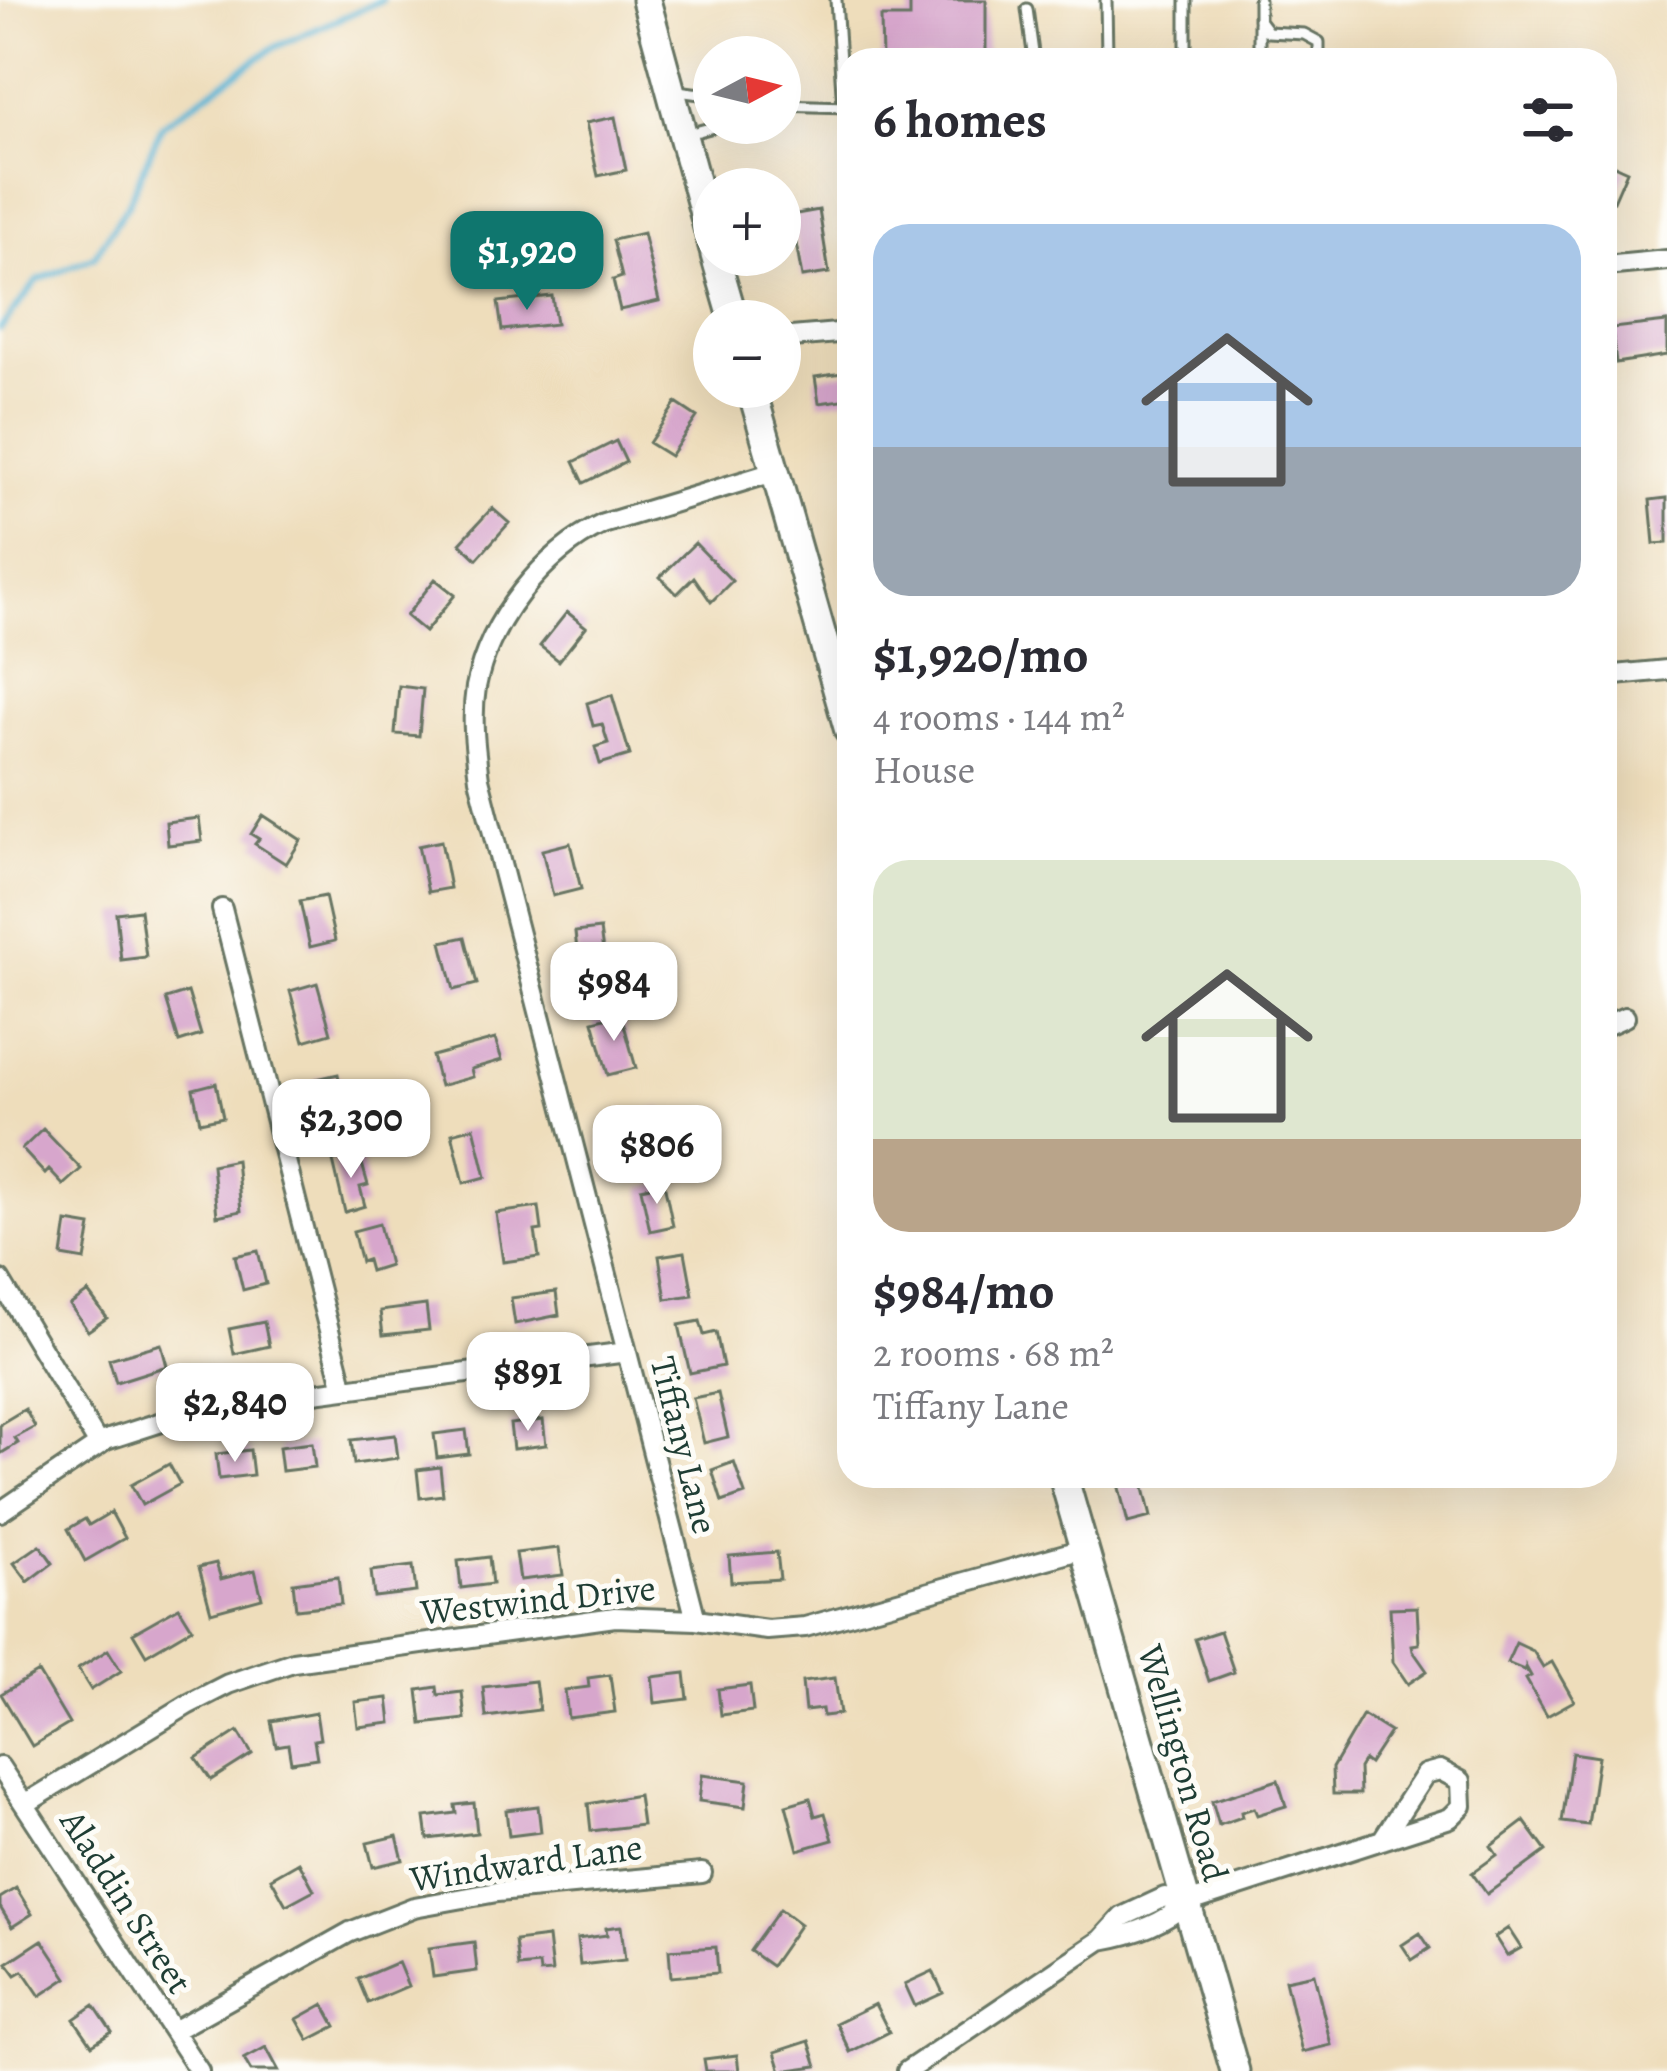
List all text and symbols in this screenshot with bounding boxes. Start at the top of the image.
north arrow [693,36,801,144]
map controls [693,36,801,408]
text: 6 homes [873,85,1047,155]
icon: filters [1515,87,1581,153]
button: + [693,168,801,276]
pin: $1,920 [429,211,625,313]
text: $1,920 [477,223,577,276]
button: − [693,300,801,408]
icon: home [1119,302,1335,518]
text: $1,920/mo [873,620,1088,690]
text: 4 rooms · 144 m² [873,690,1125,743]
text: House [873,743,975,796]
icon: home [1119,938,1335,1154]
pin: $984 [543,942,685,1044]
text: $984 [577,954,651,1007]
pin: $2,300 [253,1079,449,1181]
text: $2,300 [299,1091,403,1144]
pin: $806 [586,1105,728,1207]
text: $806 [620,1117,694,1170]
text: $984/mo [873,1256,1055,1326]
text: 2 rooms · 68 m² [873,1326,1114,1379]
pin: $891 [457,1332,599,1434]
text: $891 [494,1344,562,1397]
street label: Tiffany Lane [639,1351,730,1539]
pin: $2,840 [137,1363,333,1465]
text: $2,840 [183,1375,287,1428]
text: Tiffany Lane [873,1379,1069,1432]
street label: Westwind Drive [417,1563,658,1636]
street label: Wellington Road [1126,1638,1241,1888]
street label: Aladdin Street [48,1799,204,2003]
street label: Windward Lane [406,1822,645,1903]

